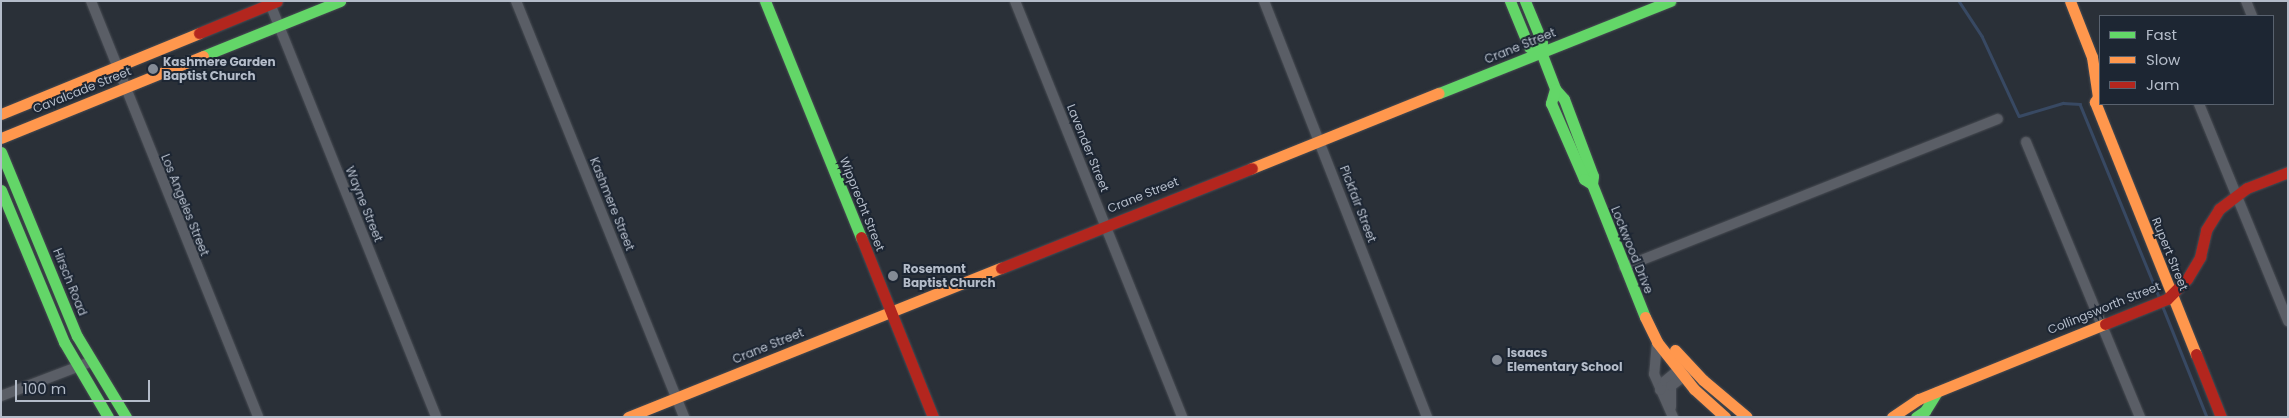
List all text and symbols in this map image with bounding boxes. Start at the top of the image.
legend [2099,15,2274,105]
text: Fast [2146,24,2177,45]
street label: Crane Street [1482,25,1558,67]
text: Slow [2146,49,2180,70]
place label: Kashmere Garden Baptist Church [163,55,276,83]
marker: Kashmere Garden Baptist Church [147,63,159,75]
street label: Cavalcade Street [31,64,133,116]
text: Jam [2146,74,2180,95]
street label: Lavender Street [1064,102,1112,194]
street label: Los Angeles Street [158,152,212,258]
street label: Kashmere Street [587,155,637,253]
street label: Wipprecht Street [837,155,887,253]
street label: Wayne Street [342,164,386,244]
street label: Pickfair Street [1337,164,1379,244]
street label: Crane Street [1105,174,1181,216]
street label: Lockwood Drive [1608,204,1656,296]
street label: Rupert Street [2149,215,2191,293]
street label: Hirsch Road [50,246,90,318]
place label: Rosemont Baptist Church [903,262,996,290]
marker: Rosemont Baptist Church [887,270,899,282]
street label: Collingsworth Street [2046,279,2162,337]
street label: Crane Street [730,325,806,367]
place label: Isaacs Elementary School [1507,346,1622,374]
marker: Isaacs Elementary School [1491,354,1503,366]
scale bar [18,370,152,402]
text: 100 m [23,378,66,399]

